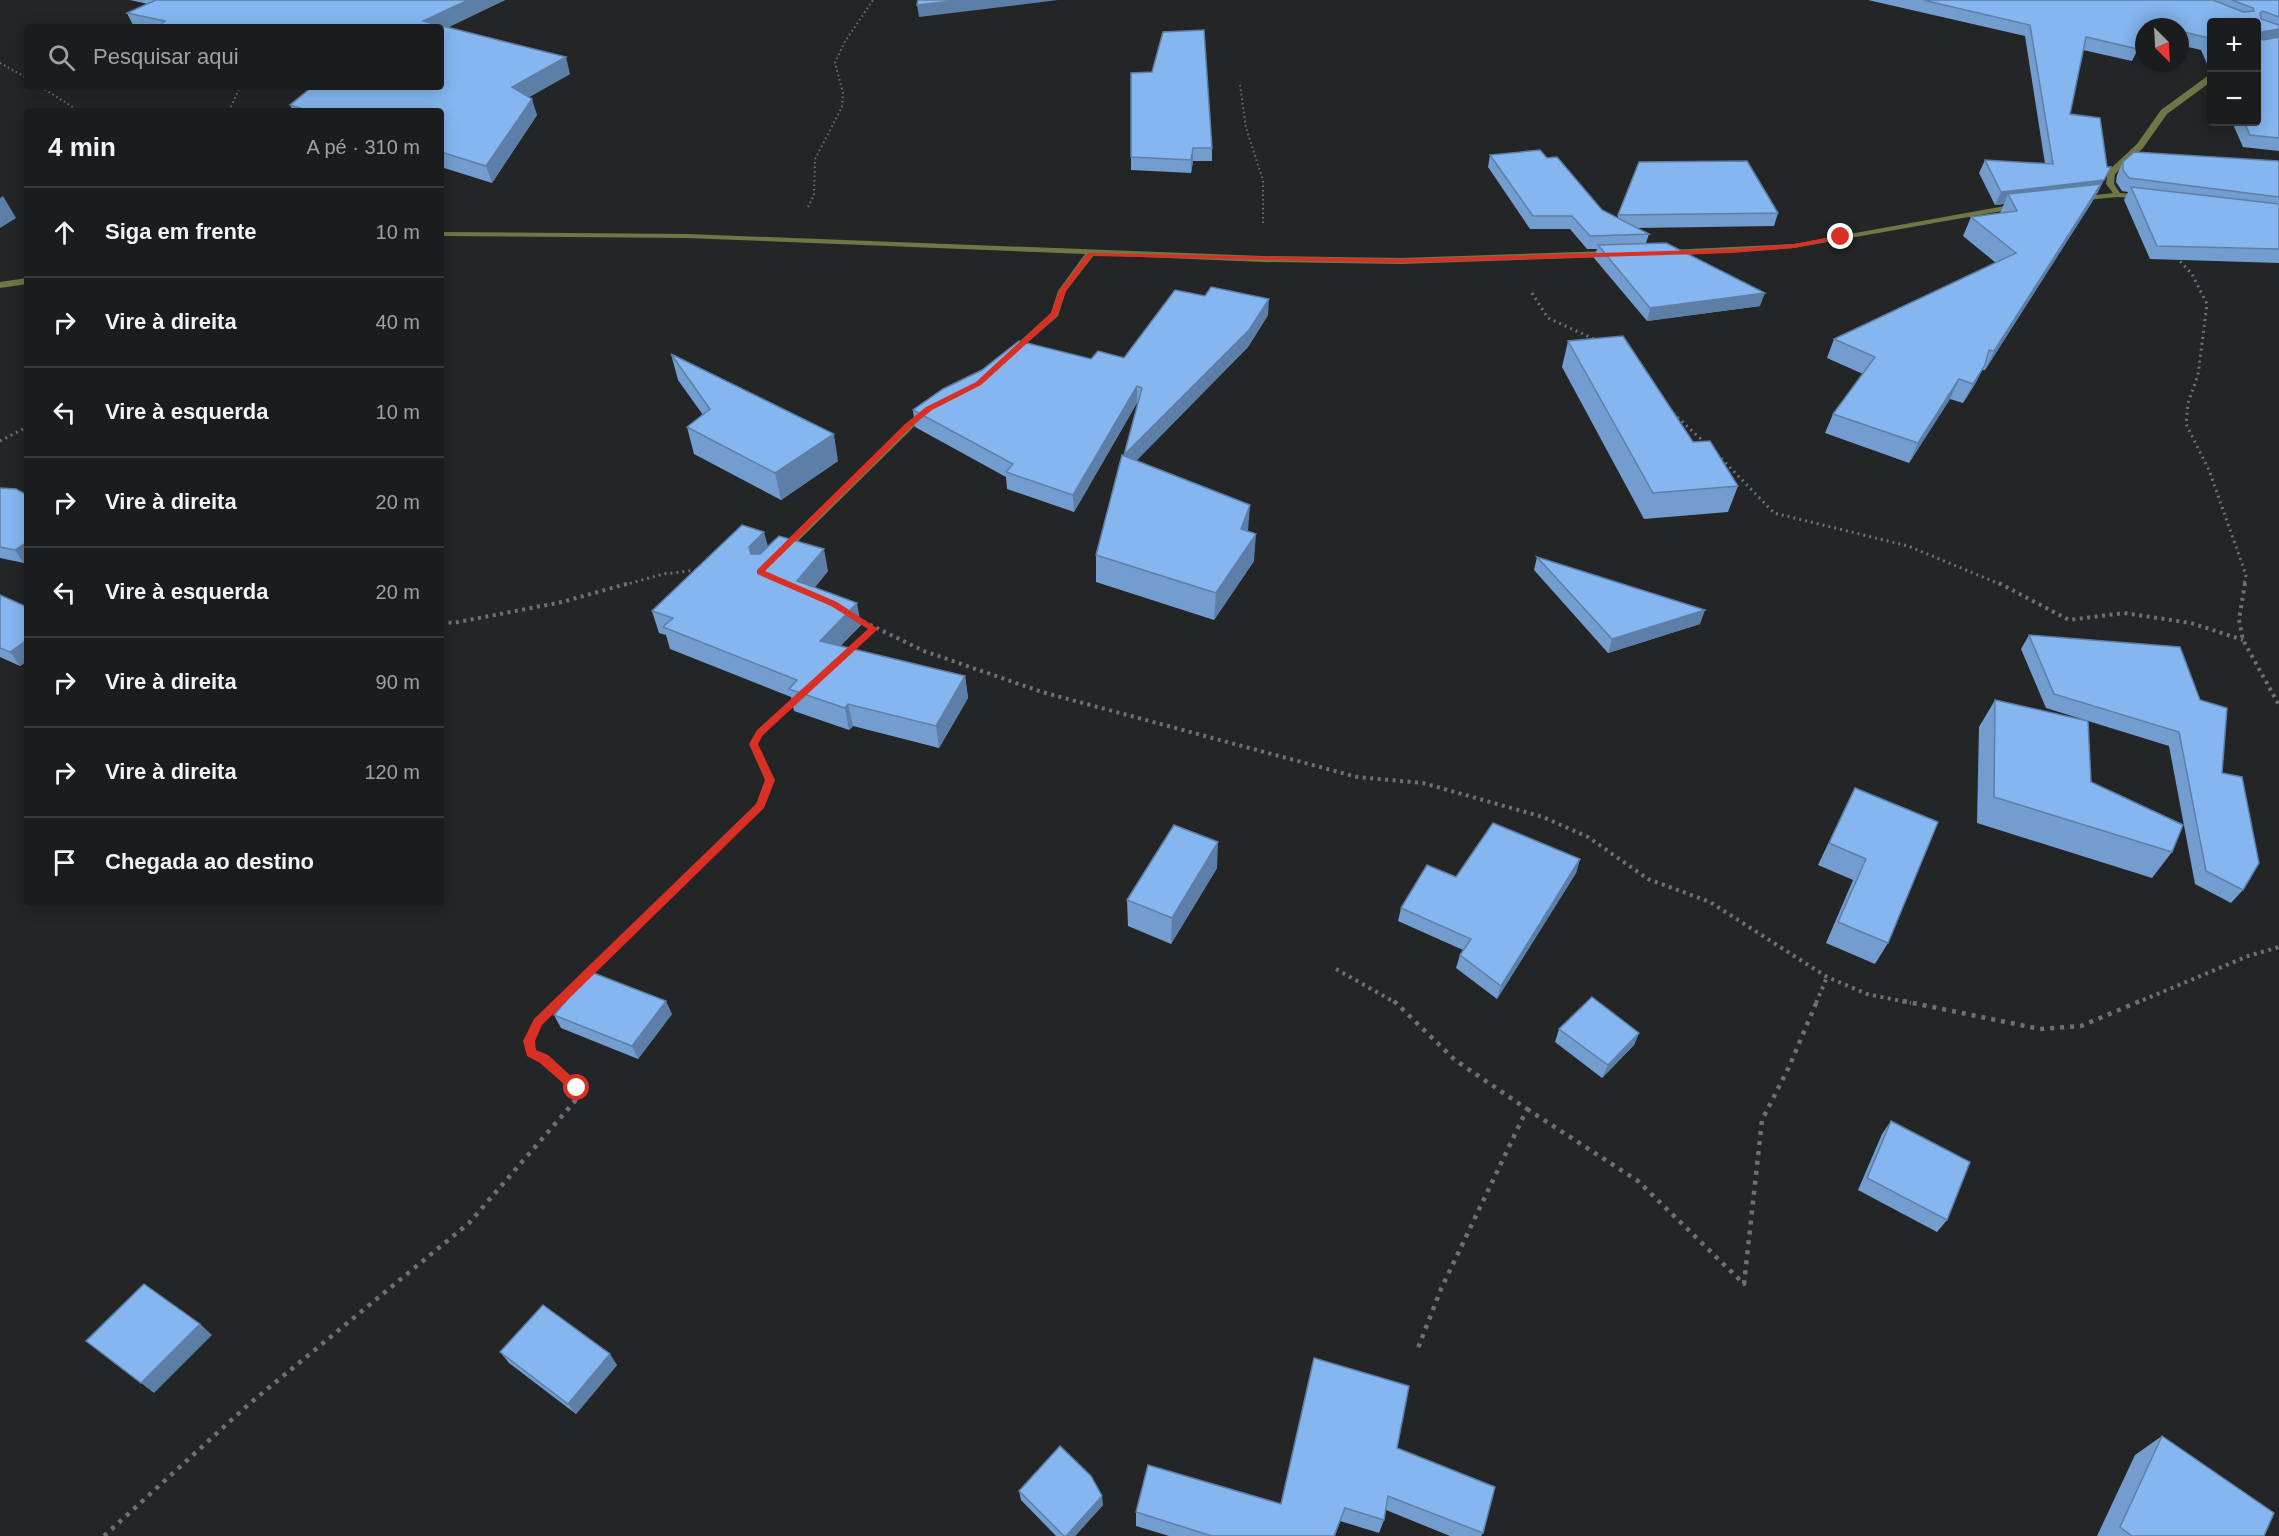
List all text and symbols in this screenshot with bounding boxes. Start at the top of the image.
north arrow [2135,18,2189,72]
map controls [2207,18,2261,126]
button: + [2207,18,2261,72]
search box [24,24,444,90]
icon: search [45,41,78,74]
text: Pesquisar aqui [93,44,239,69]
button: − [2207,72,2261,126]
text: 4 min [48,132,116,162]
text: A pé · 310 m [307,136,420,158]
icon: ahead [48,216,81,249]
text: Siga em frente [105,219,257,244]
text: 10 m [376,221,420,243]
route end [1827,223,1853,249]
icon: right [48,306,81,339]
text: Vire à direita [105,309,237,334]
text: 40 m [376,311,420,333]
icon: left [48,396,81,429]
text: Vire à esquerda [105,399,268,424]
text: 10 m [376,401,420,423]
icon: right [48,486,81,519]
text: Vire à direita [105,489,237,514]
text: 20 m [376,491,420,513]
icon: left [48,576,81,609]
text: Vire à esquerda [105,579,268,604]
text: 20 m [376,581,420,603]
icon: right [48,666,81,699]
text: Vire à direita [105,669,237,694]
text: 90 m [376,671,420,693]
icon: right [48,756,81,789]
text: Vire à direita [105,759,237,784]
text: 120 m [364,761,420,783]
icon: arrive [48,846,81,879]
text: Chegada ao destino [105,849,314,874]
route start [563,1074,589,1100]

